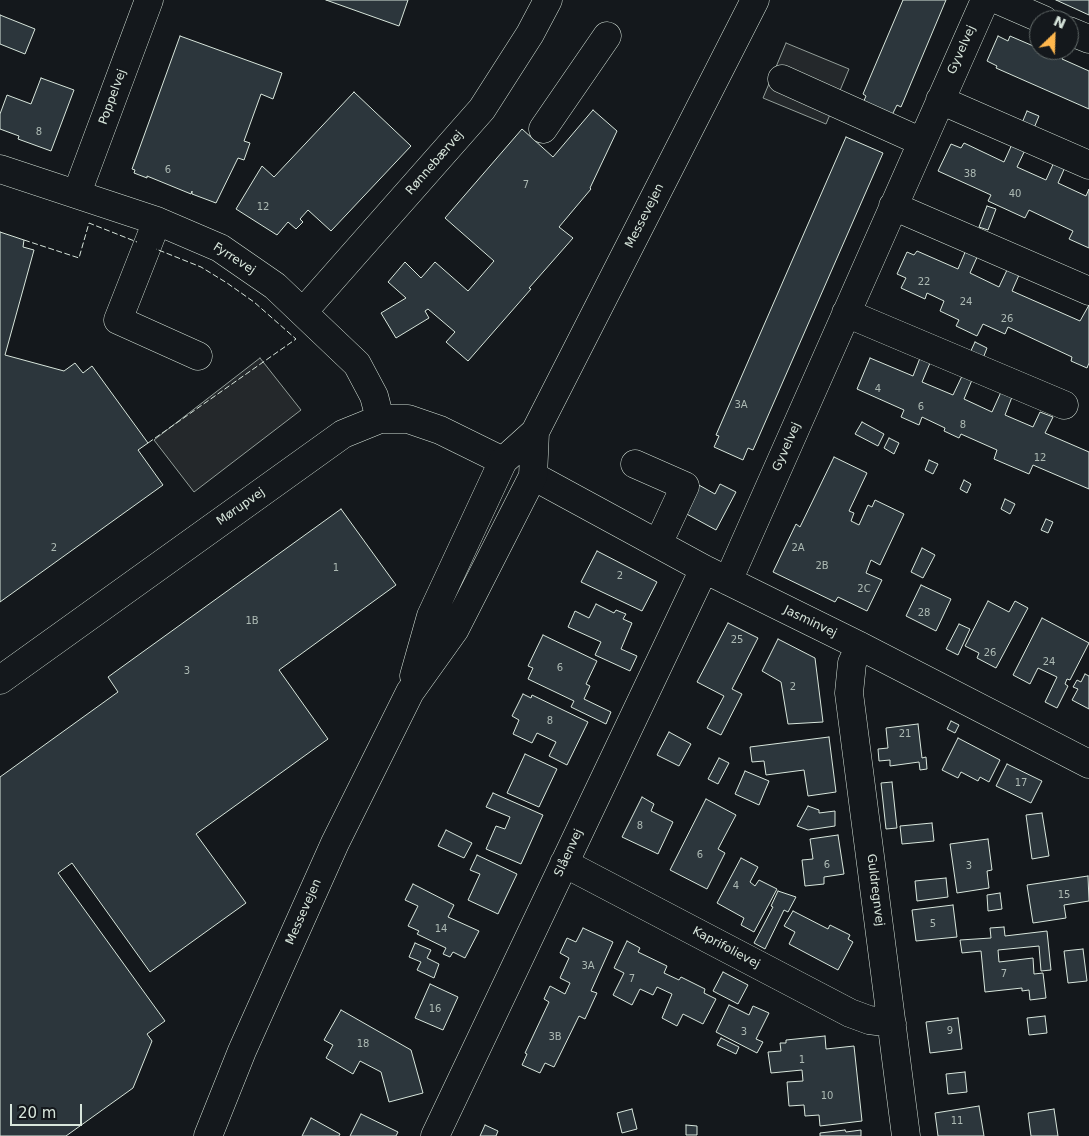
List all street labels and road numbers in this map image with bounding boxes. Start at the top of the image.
street label: Gyvelvej [945,23,979,77]
street label: Poppelvej [96,67,130,127]
street label: Rønnebærvej [403,128,467,198]
street label: Messevejen [623,181,667,251]
street label: Fyrrevej [210,240,258,278]
street label: Gyvelvej [770,420,804,474]
street label: Mørupvej [214,485,268,529]
street label: Jasminvej [781,603,839,641]
street label: Slåenvej [552,827,586,879]
street label: Guldregnvej [863,853,887,927]
street label: Messevejen [283,877,325,947]
street label: Kaprifolievej [690,924,762,972]

